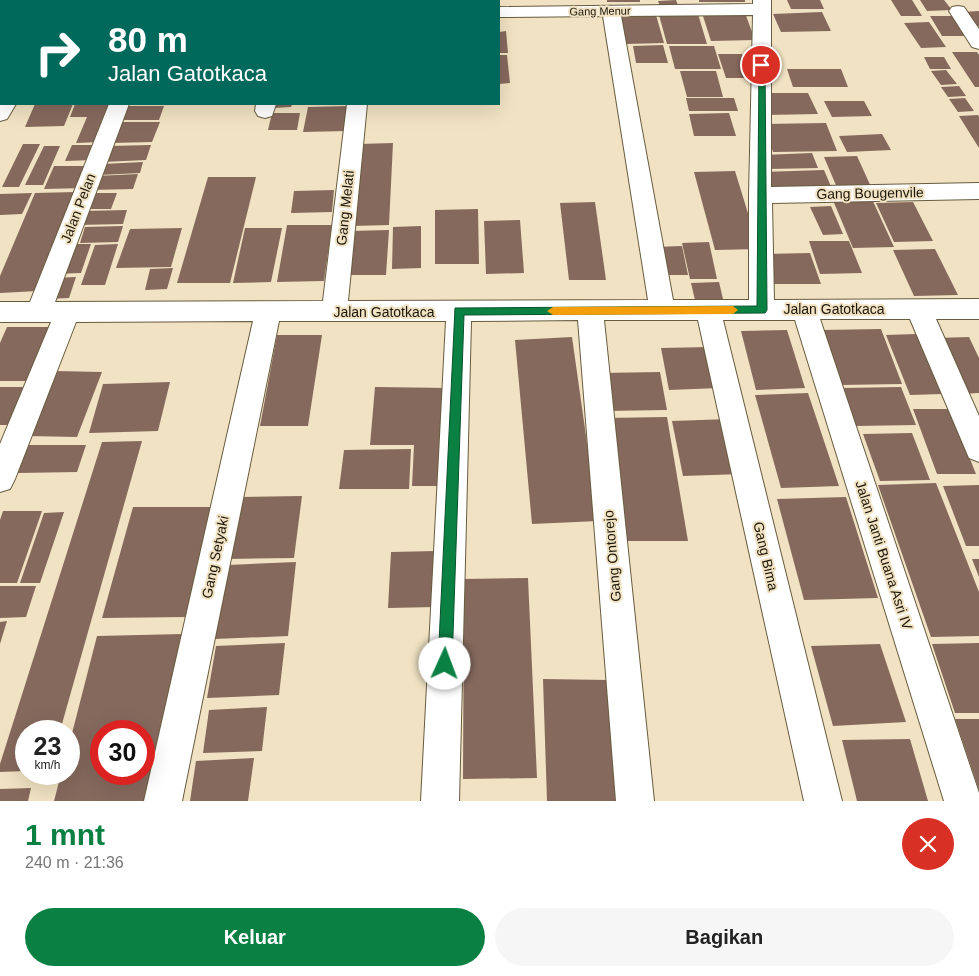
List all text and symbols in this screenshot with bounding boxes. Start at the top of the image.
street label: Gang Menur [569,4,631,18]
icon: right [25,20,90,85]
text: 80 m [108,20,188,59]
pin [740,44,782,86]
icon: arrive [747,51,775,79]
text: Jalan Gatotkaca [108,61,267,86]
street label: Gang Melati [333,170,357,246]
street label: Jalan Pelan [57,171,99,245]
street label: Gang Bougenvile [816,184,924,202]
street label: Jalan Gatotkaca [783,301,885,317]
street label: Jalan Gatotkaca [333,304,435,320]
street label: Jalan Janti Buana Asri IV [852,479,916,632]
street label: Gang Ontorejo [600,509,624,602]
street label: Gang Setyaki [198,514,232,600]
street label: Gang Bima [750,520,782,592]
position arrow [418,637,470,689]
speed limit sign: 30 [90,720,155,785]
text: 23 [34,732,61,760]
text: km/h [34,758,61,772]
text: 1 mnt [25,818,105,851]
button: close [902,818,954,870]
text: 240 m · 21:36 [25,854,124,871]
button: Keluar [25,908,485,966]
button: Bagikan [495,908,954,966]

